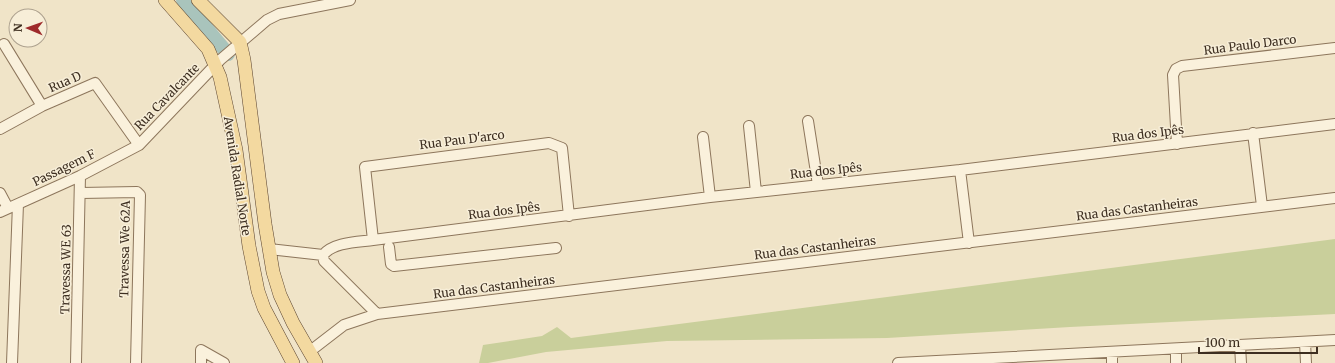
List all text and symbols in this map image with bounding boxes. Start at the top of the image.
north arrow [8,8,48,48]
text: N [11,23,25,32]
street label: Rua Paulo Darco [1203,31,1297,58]
street label: Rua Cavalcante [131,60,202,133]
street label: Rua D [46,68,83,95]
street label: Avenida Radial Norte [221,114,254,237]
street label: Rua dos Ipês [1111,122,1185,145]
street label: Rua Pau D'arco [419,127,505,152]
street label: Passagem F [30,146,98,189]
street label: Rua dos Ipês [789,159,863,182]
street label: Rua das Castanheiras [1075,194,1199,223]
street label: Rua dos Ipês [467,199,541,222]
street label: Travessa We 62A [116,200,133,298]
street label: Travessa WE 63 [57,224,74,314]
street label: Rua das Castanheiras [753,233,877,262]
street label: Rua das Castanheiras [432,272,556,301]
scale bar [1199,329,1317,355]
text: 100 m [1205,335,1240,350]

